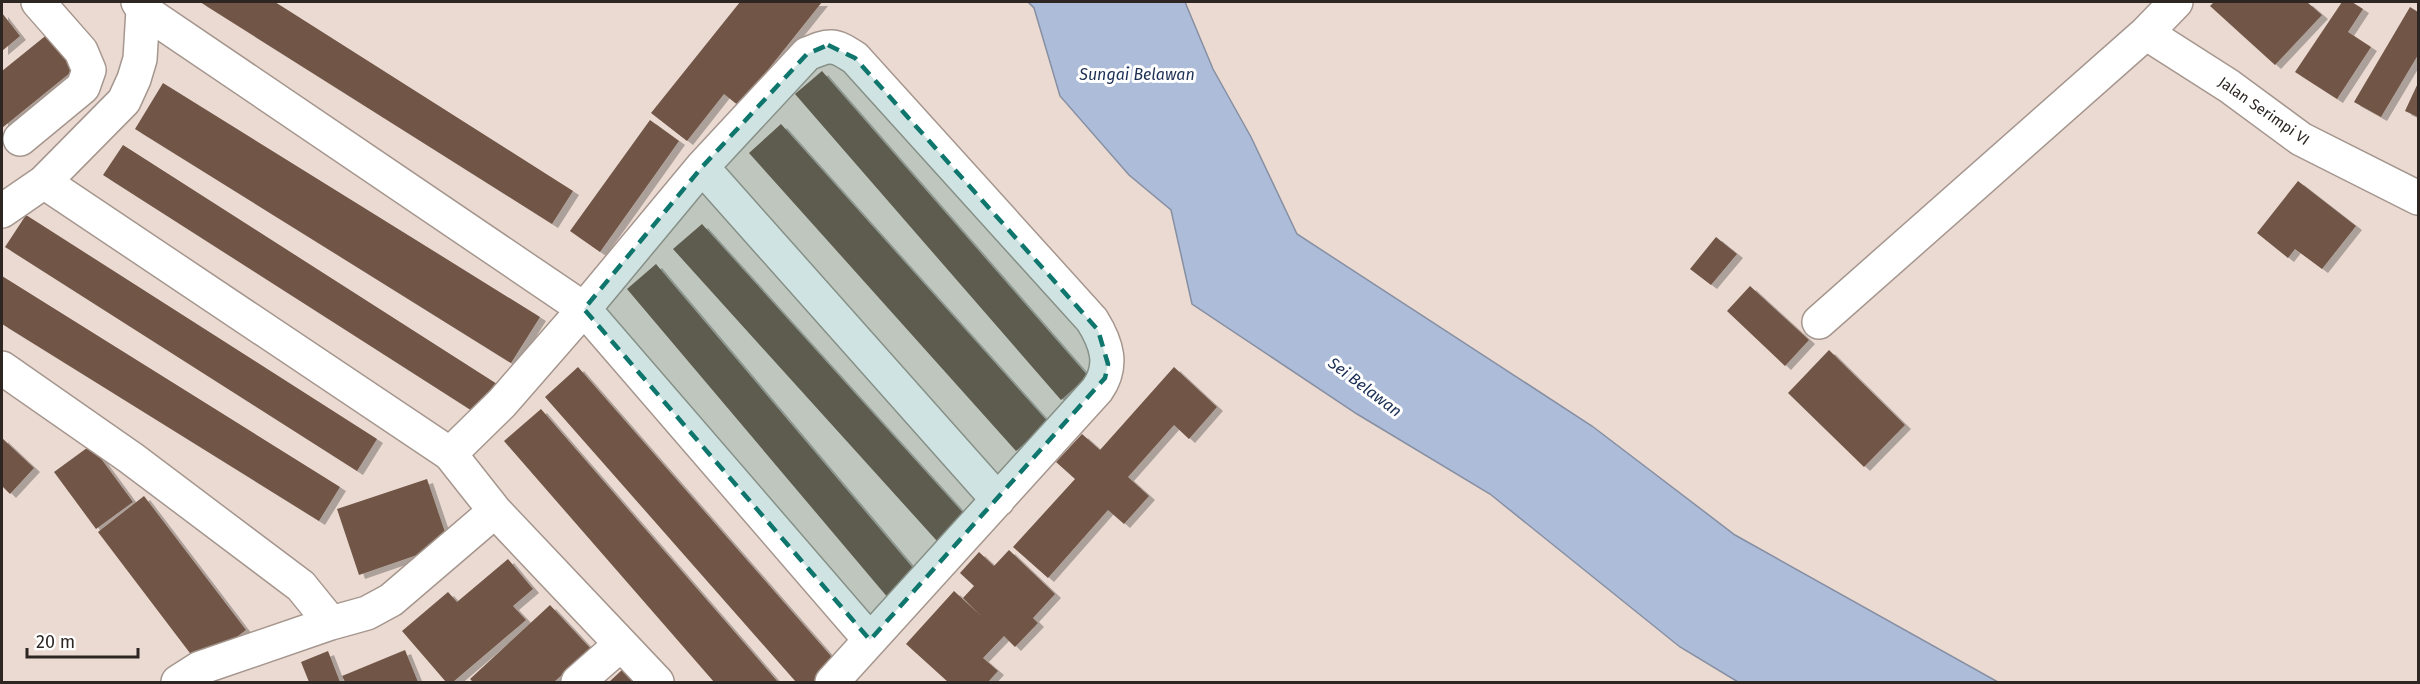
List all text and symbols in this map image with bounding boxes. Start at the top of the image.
water label: Sungai Belawan [1078,65,1195,84]
street label: Jalan Serimpi VI [2215,73,2313,149]
water label: Sei Belawan [1324,353,1405,421]
scale bar [27,621,138,659]
text: 20 m [36,631,75,653]

